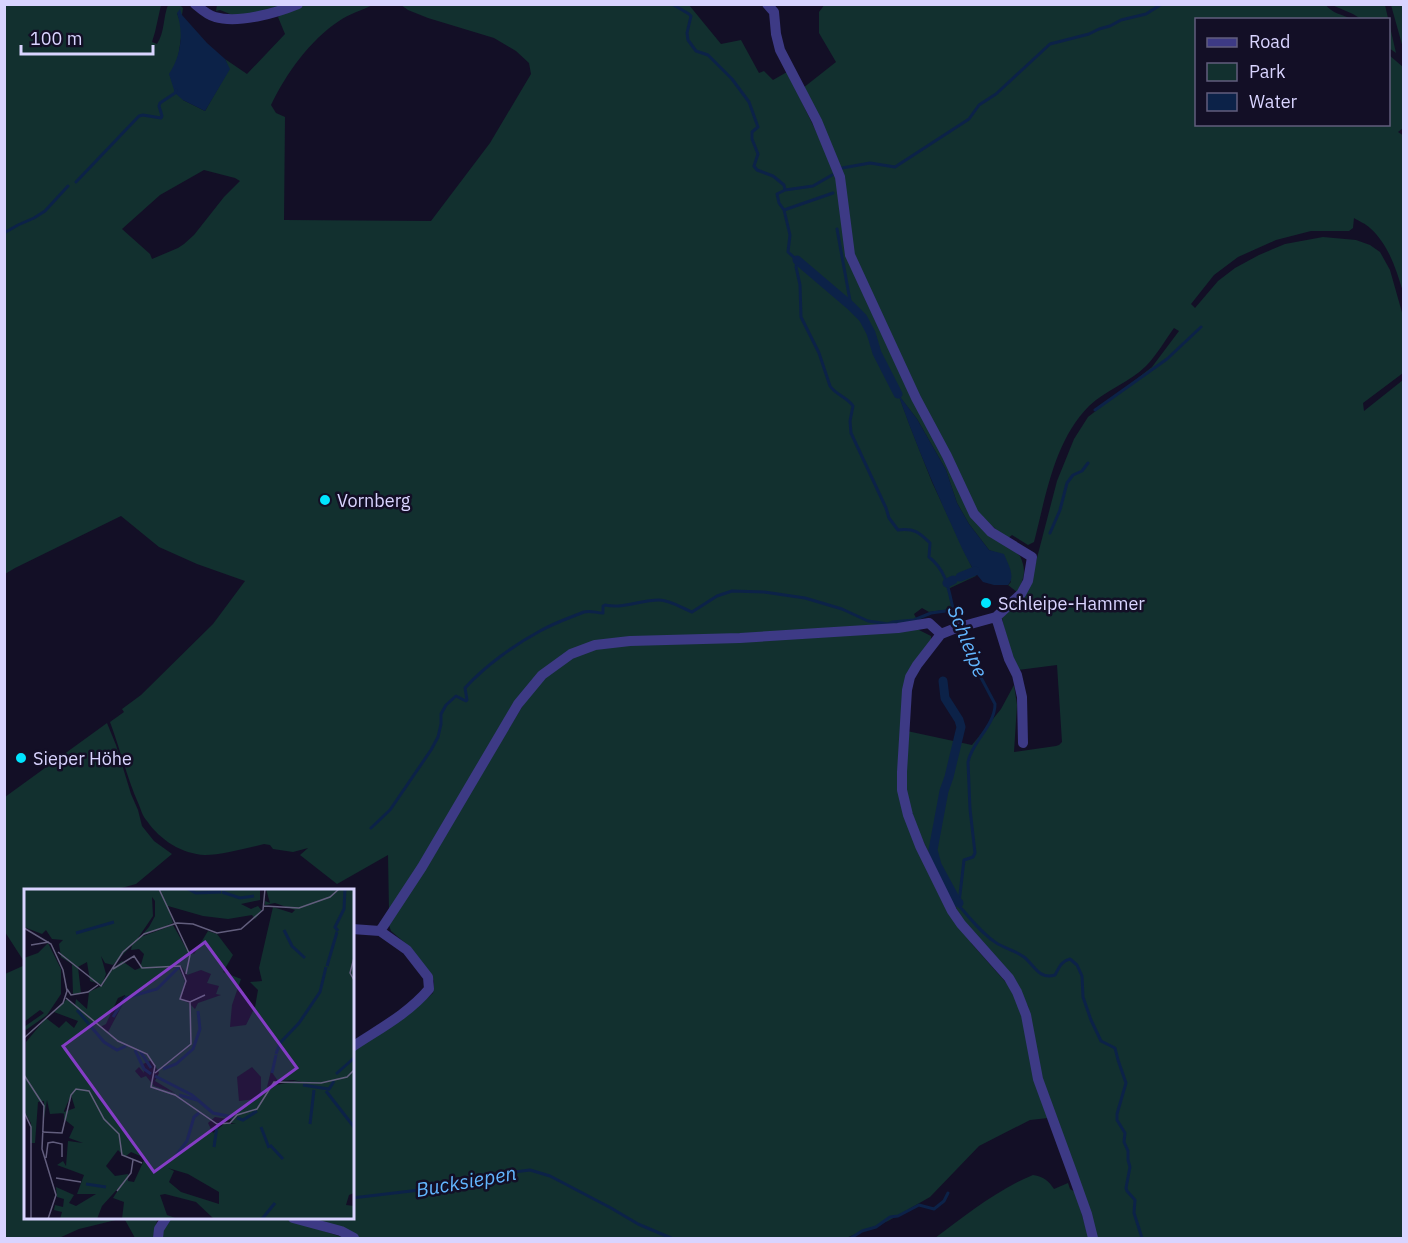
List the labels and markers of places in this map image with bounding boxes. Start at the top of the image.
place label: Vornberg [337,489,411,512]
marker: Vornberg [318,493,332,507]
place label: Schleipe-Hammer [998,592,1145,615]
marker: Schleipe-Hammer [979,596,993,610]
place label: Sieper Höhe [33,747,132,770]
marker: Sieper Höhe [14,751,28,765]

